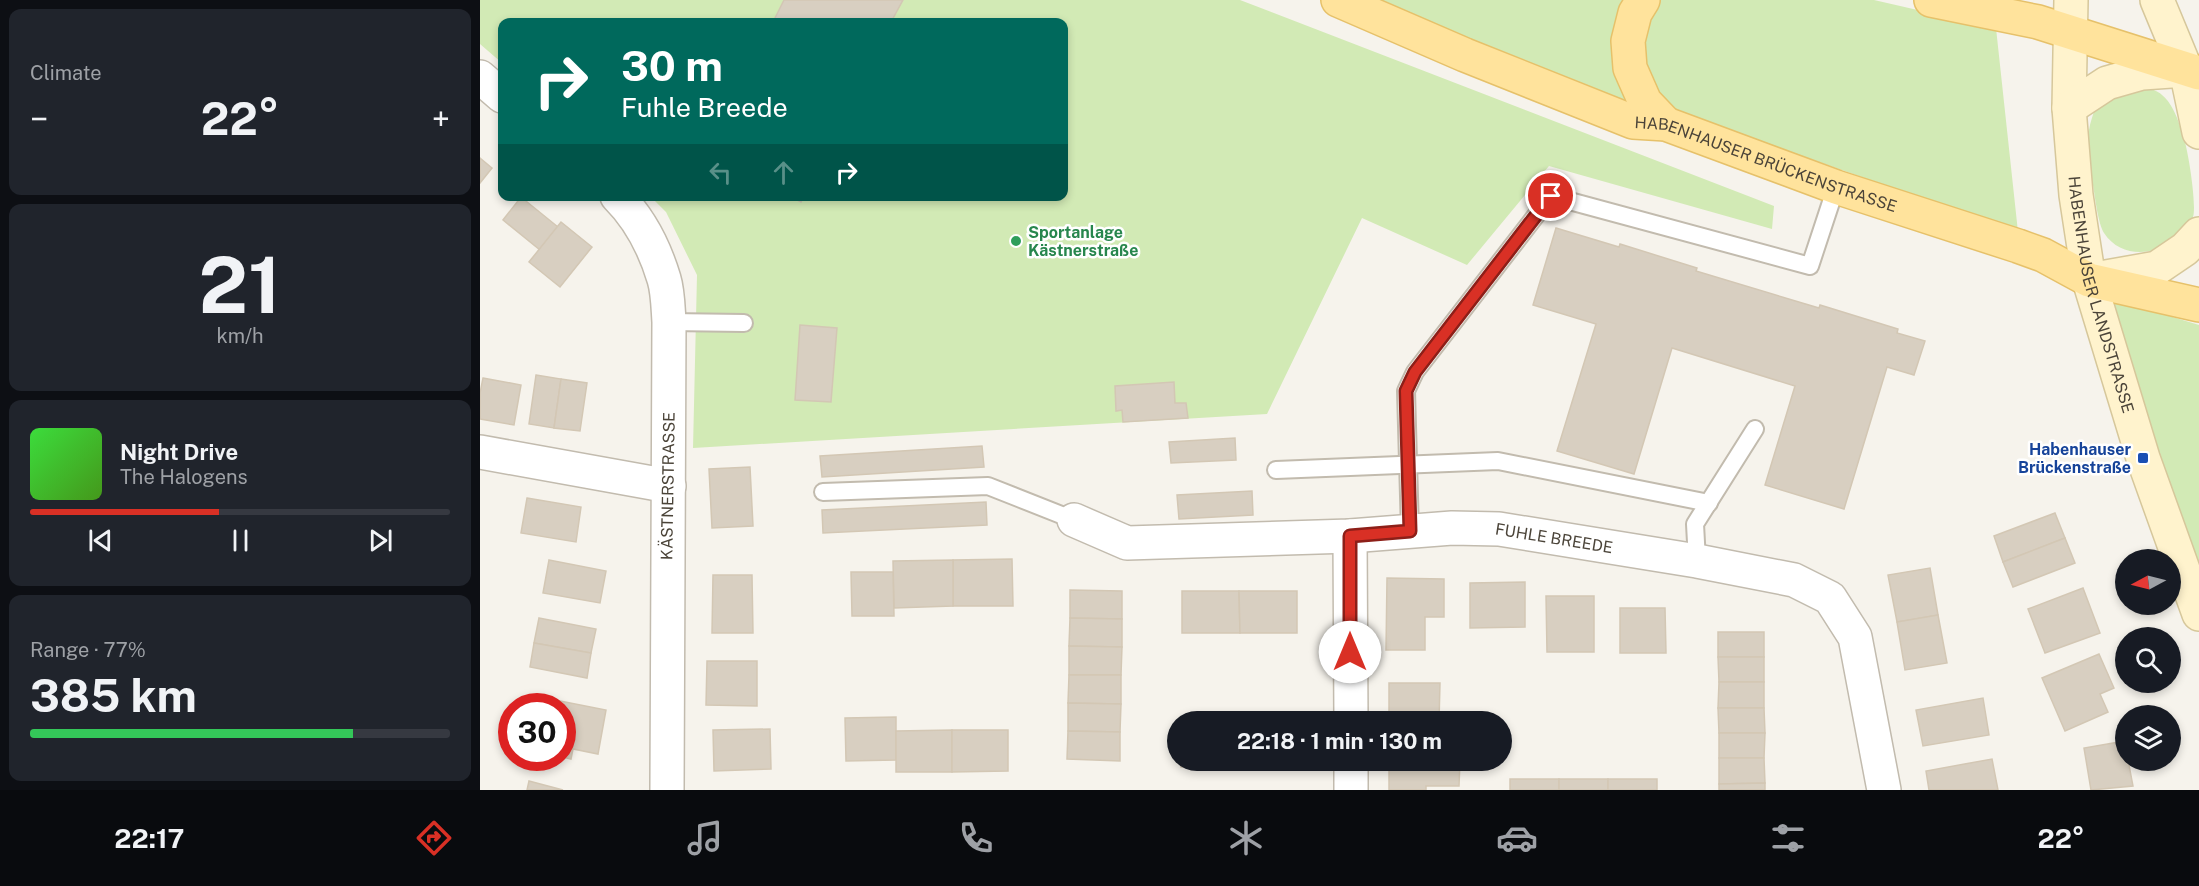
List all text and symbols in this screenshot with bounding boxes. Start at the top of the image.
text: 30 m [621,41,723,90]
icon: right [522,42,600,120]
text: Climate [30,61,102,85]
text: Fuhle Breede [621,91,788,123]
text: 22° [201,92,279,145]
text: − [30,100,48,138]
text: + [432,100,450,138]
street label: HABENHAUSER BRÜCKENSTRASSE [1634,113,1899,216]
icon: left [704,156,737,189]
icon: ahead [767,156,800,189]
icon: right [830,156,863,189]
pin [1525,170,1576,221]
street label: HABENHAUSER LANDSTRASSE [2065,175,2138,415]
icon: arrive [1534,179,1567,212]
place label: Sportanlage Kästnerstraße [1028,223,1138,260]
marker: Sportanlage Kästnerstraße [1009,234,1023,248]
text: 21 [199,239,281,331]
text: km/h [216,324,264,348]
street label: KÄSTNERSTRASSE [656,412,679,560]
text: Night Drive [120,439,238,465]
place label: Habenhauser Brückenstraße [2018,440,2131,477]
marker: Habenhauser Brückenstraße [2136,451,2150,465]
text: The Halogens [120,465,248,489]
street label: FUHLE BREEDE [1494,519,1614,557]
icon: previous [84,524,117,557]
icon: pause [224,524,257,557]
icon: next [364,524,397,557]
north arrow [2115,549,2181,615]
map controls [2115,549,2181,771]
position arrow [1318,620,1382,684]
button: search [2115,627,2181,693]
text: Range · 77% [30,638,146,662]
text: 385 km [30,669,197,722]
speed limit sign: 30 [498,693,576,771]
button: layers [2115,705,2181,771]
text: 22:18 · 1 min · 130 m [1237,728,1442,754]
icon: directions [413,817,455,859]
icon: music [684,817,726,859]
icon: phone [955,817,997,859]
icon: climate [1225,817,1267,859]
icon: car [1496,817,1538,859]
icon: filters [1767,817,1809,859]
text: 22:17 [114,822,184,854]
text: 22° [2038,822,2085,854]

